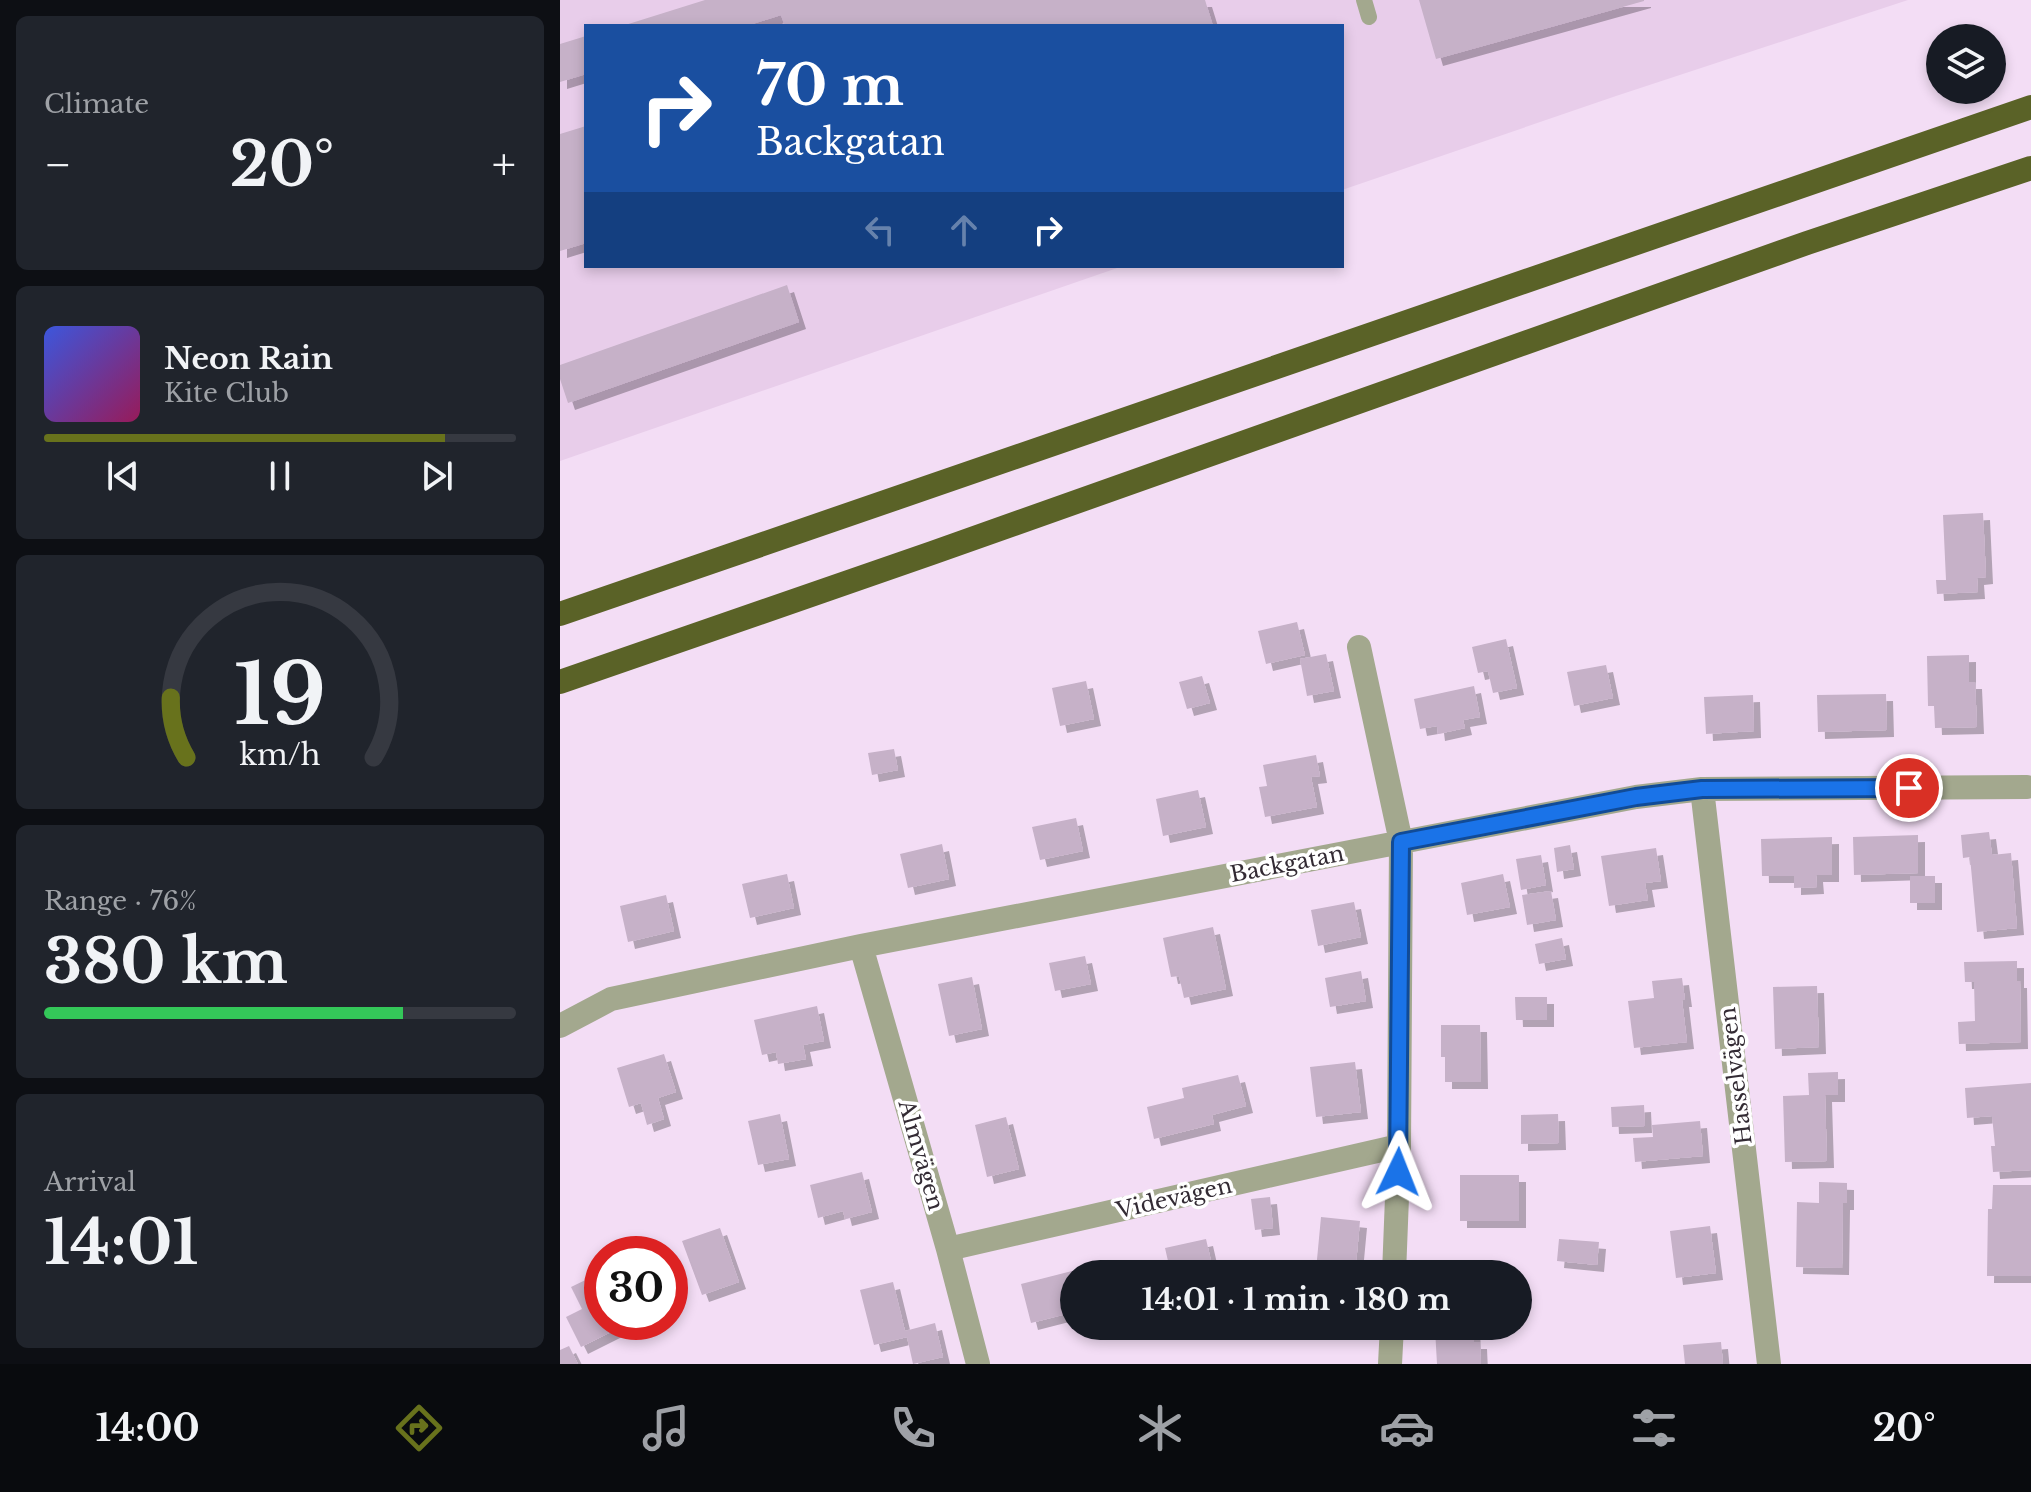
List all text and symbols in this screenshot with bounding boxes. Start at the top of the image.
map controls [1926,24,2006,104]
button: layers [1926,24,2006,104]
text: 70 m [756,51,904,120]
icon: right [624,56,728,160]
text: Climate [44,88,149,120]
text: Backgatan [756,120,945,165]
text: 20° [230,128,334,202]
text: − [44,137,72,192]
text: + [492,137,516,192]
icon: left [858,208,902,252]
icon: ahead [942,208,986,252]
icon: right [1026,208,1070,252]
text: Neon Rain [164,340,333,377]
text: Kite Club [164,377,289,409]
icon: previous [101,454,145,498]
icon: pause [258,454,302,498]
icon: next [415,454,459,498]
text: 19 [234,643,326,746]
text: km/h [239,737,321,773]
pin [1875,754,1943,822]
icon: arrive [1887,766,1931,810]
street label: Backgatan [1228,840,1346,888]
text: Range · 76% [44,885,197,917]
text: 380 km [44,925,288,999]
street label: Hasselvägen [1714,1006,1758,1146]
street label: Almvägen [892,1096,950,1213]
position arrow [1356,1130,1440,1214]
text: Arrival [44,1166,136,1198]
street label: Videvägen [1113,1172,1235,1225]
text: 14:01 [44,1206,199,1280]
speed limit sign: 30 [584,1236,688,1340]
text: 14:01 · 1 min · 180 m [1142,1281,1450,1318]
icon: directions [391,1400,447,1456]
icon: music [638,1400,694,1456]
icon: phone [885,1400,941,1456]
icon: climate [1132,1400,1188,1456]
icon: car [1379,1400,1435,1456]
icon: filters [1626,1400,1682,1456]
text: 14:00 [96,1406,200,1451]
text: 20° [1873,1406,1935,1451]

